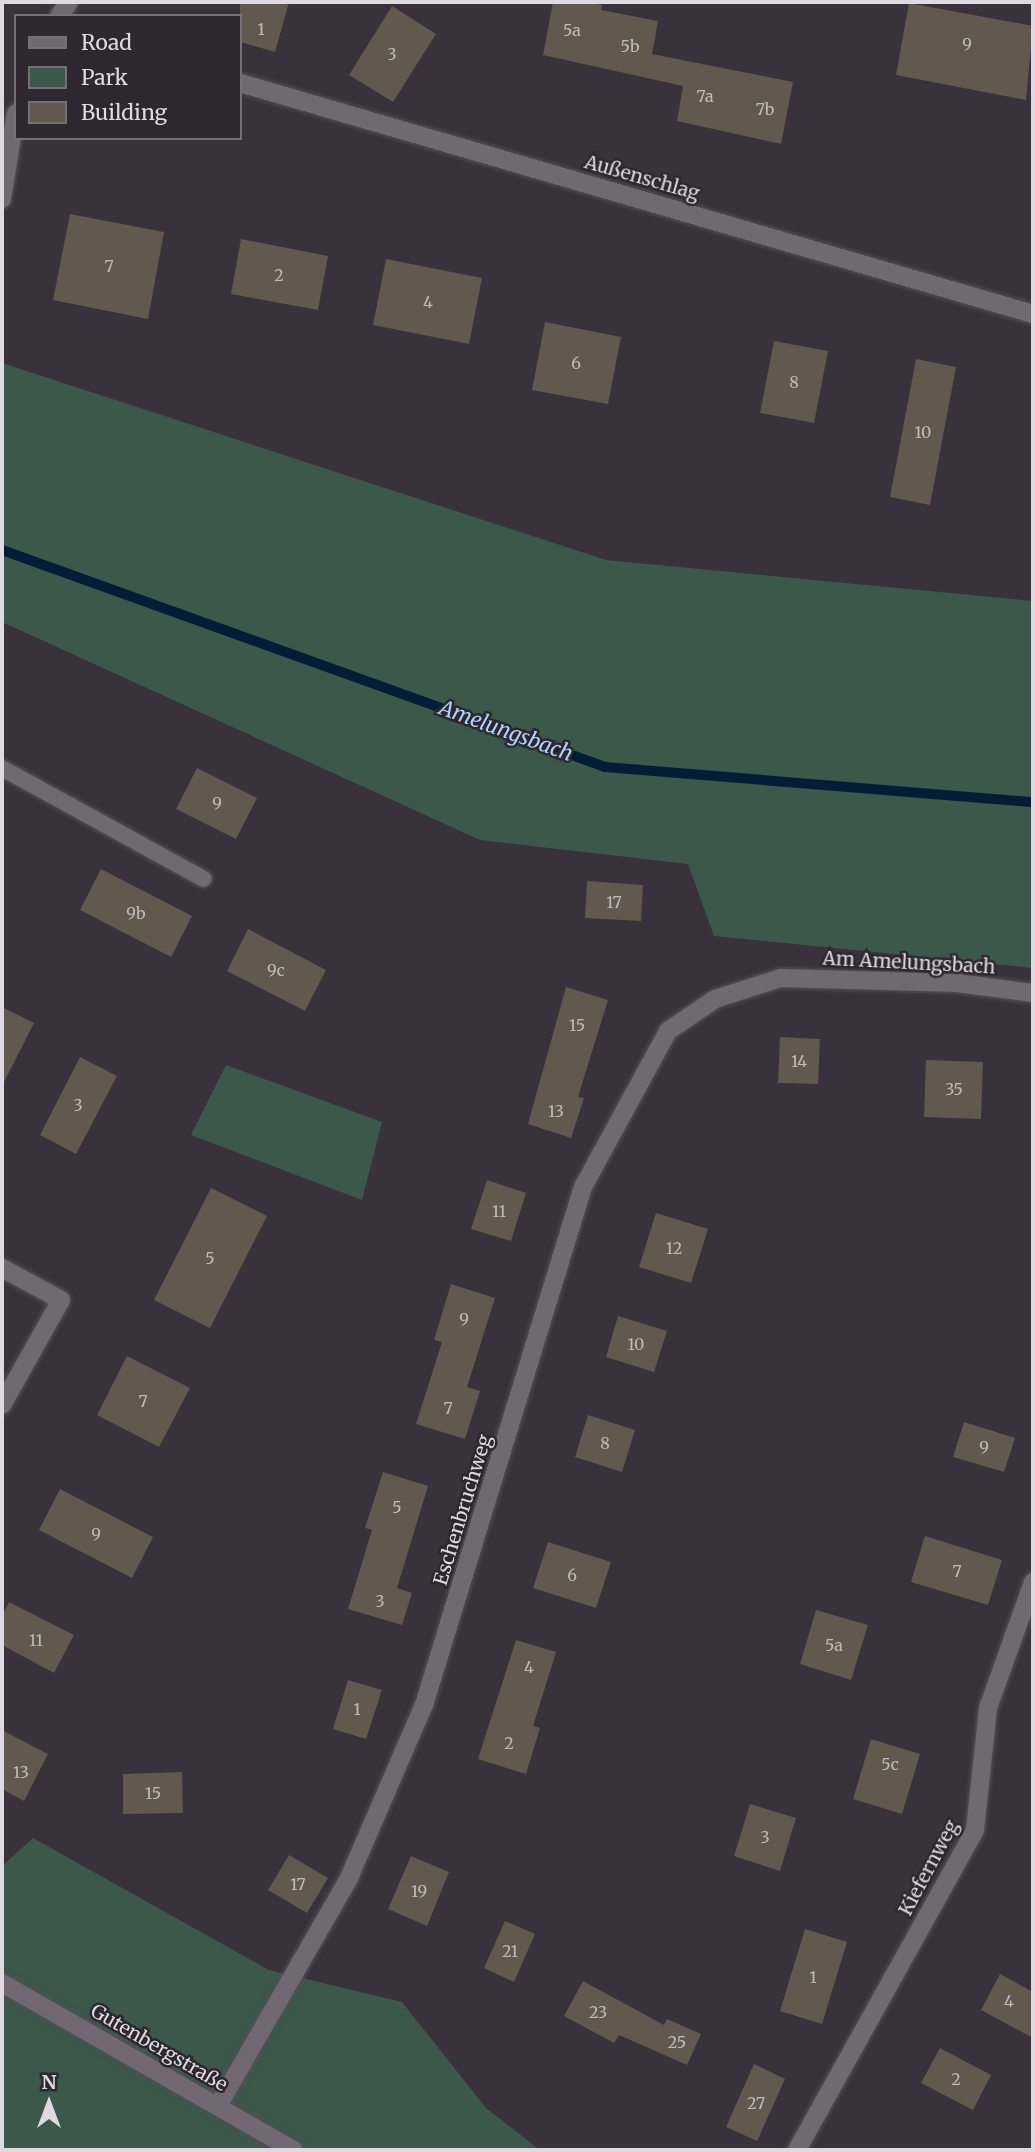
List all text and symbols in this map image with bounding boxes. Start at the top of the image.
legend [14,14,242,140]
house number: 1 [257,19,265,39]
house number: 5a [563,20,581,40]
text: Road [81,29,132,56]
house number: 9 [962,34,972,54]
house number: 5b [621,36,639,56]
house number: 3 [387,44,397,64]
text: Park [81,64,128,91]
house number: 7a [696,86,714,106]
text: Building [81,99,167,126]
house number: 7b [756,99,774,119]
street label: Außenschlag [582,151,702,205]
house number: 7 [104,256,114,276]
house number: 2 [274,265,284,285]
house number: 4 [423,292,433,312]
house number: 6 [571,353,581,373]
house number: 8 [789,372,799,392]
house number: 10 [915,422,931,442]
water label: Amelungsbach [436,695,576,767]
house number: 9 [212,793,222,813]
house number: 17 [606,892,622,912]
house number: 9b [126,903,146,923]
street label: Am Amelungsbach [822,947,996,979]
house number: 9c [267,960,285,980]
house number: 15 [569,1015,585,1035]
house number: 14 [791,1051,807,1071]
house number: 35 [945,1079,963,1099]
house number: 3 [73,1095,83,1115]
house number: 13 [548,1101,564,1121]
house number: 11 [492,1201,506,1221]
house number: 12 [666,1238,682,1258]
house number: 5 [205,1248,215,1268]
house number: 9 [459,1309,469,1329]
house number: 10 [628,1334,644,1354]
house number: 7 [138,1391,148,1411]
house number: 7 [443,1398,453,1418]
street label: Eschenbruchweg [429,1432,497,1588]
house number: 8 [600,1433,610,1453]
house number: 9 [979,1437,989,1457]
house number: 5 [392,1497,402,1517]
house number: 9 [91,1524,101,1544]
house number: 7 [952,1561,962,1581]
house number: 6 [567,1565,577,1585]
house number: 3 [375,1591,385,1611]
house number: 11 [29,1630,43,1650]
house number: 5a [825,1635,843,1655]
house number: 4 [524,1657,534,1677]
house number: 1 [353,1699,361,1719]
house number: 2 [504,1733,514,1753]
house number: 5c [881,1754,899,1774]
house number: 13 [13,1762,29,1782]
house number: 15 [145,1783,161,1803]
street label: Kiefernweg [894,1816,964,1920]
house number: 3 [760,1827,770,1847]
house number: 17 [290,1874,306,1894]
house number: 19 [411,1881,427,1901]
house number: 21 [502,1941,518,1961]
house number: 1 [809,1967,817,1987]
house number: 4 [1004,1991,1014,2011]
street label: Gutenbergstraße [87,2000,231,2096]
house number: 23 [589,2002,607,2022]
house number: 25 [668,2032,686,2052]
north arrow [14,2068,84,2138]
house number: 2 [951,2069,961,2089]
text: N [41,2070,57,2094]
house number: 27 [747,2093,765,2113]

